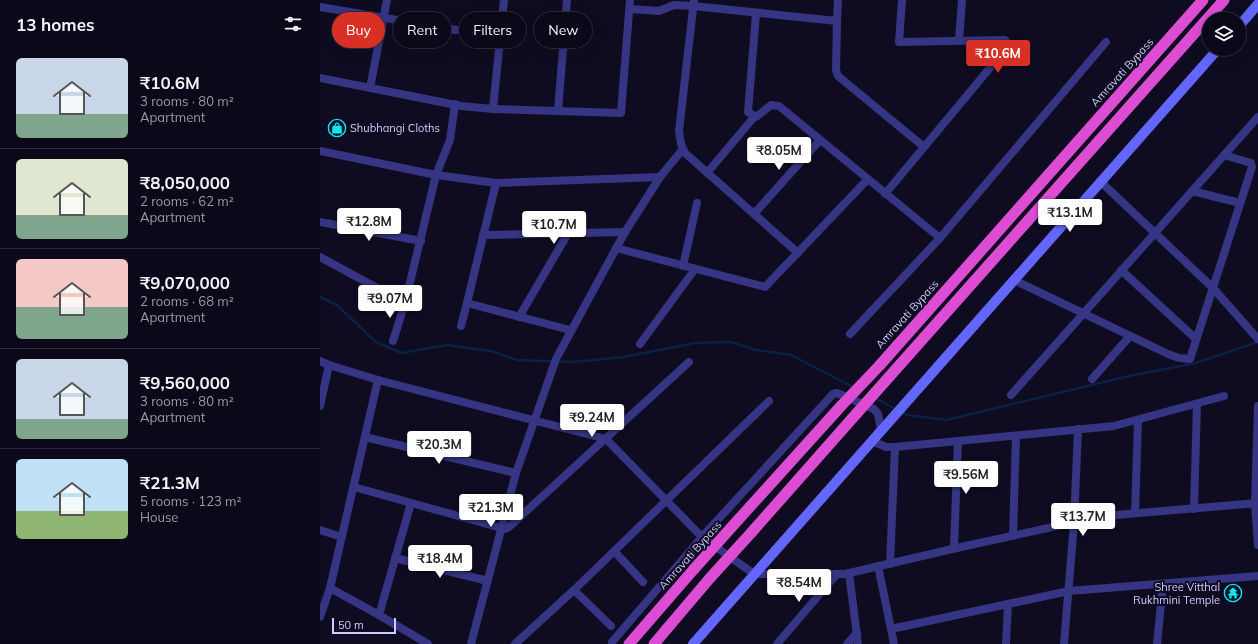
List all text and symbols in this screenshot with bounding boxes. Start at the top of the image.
chip: Buy [332,12,385,48]
chip: Rent [393,12,451,48]
chip: Filters [459,12,526,48]
chip: New [534,12,592,48]
map controls [1202,12,1246,56]
button: layers [1202,12,1246,56]
icon: filters [282,13,304,35]
text: 13 homes [16,14,95,35]
street label: Amravati Bypass [1088,35,1156,109]
pin: ₹10.6M [965,40,1031,74]
text: ₹10.6M [975,45,1021,61]
text: ₹10.6M [140,72,200,93]
icon: home [48,74,96,122]
text: 3 rooms · 80 m² [140,93,234,109]
text: Apartment [140,109,205,125]
shop icon: Shubhangi Cloths [327,118,347,138]
place label: Shubhangi Cloths [350,121,440,135]
pin: ₹8.05M [746,137,812,171]
text: ₹8.05M [756,142,802,158]
text: ₹8,050,000 [140,172,230,193]
icon: home [48,175,96,223]
text: 2 rooms · 62 m² [140,193,234,209]
pin: ₹13.1M [1037,199,1103,233]
text: ₹13.1M [1047,204,1093,220]
pin: ₹12.8M [336,208,402,242]
text: Apartment [140,209,205,225]
pin: ₹10.7M [521,211,587,245]
text: ₹12.8M [346,213,392,229]
text: ₹10.7M [531,216,577,232]
text: ₹9,070,000 [140,272,230,293]
icon: home [48,275,96,323]
street label: Amravati Bypass [873,277,941,351]
pin: ₹9.07M [357,285,423,319]
text: ₹9.07M [367,290,413,306]
text: 2 rooms · 68 m² [140,293,234,309]
text: Apartment [140,309,205,325]
text: ₹9,560,000 [140,372,230,393]
icon: home [48,375,96,423]
text: 3 rooms · 80 m² [140,393,234,409]
pin: ₹9.24M [559,404,625,438]
text: Apartment [140,409,205,425]
text: ₹9.24M [569,409,615,425]
pin: ₹20.3M [406,431,472,465]
text: ₹20.3M [416,436,462,452]
pin: ₹9.56M [933,461,999,495]
text: ₹9.56M [943,466,989,482]
text: ₹21.3M [140,472,200,493]
icon: home [48,475,96,523]
text: 5 rooms · 123 m² [140,493,241,509]
pin: ₹21.3M [458,494,524,528]
text: ₹21.3M [468,499,514,515]
pin: ₹13.7M [1050,503,1116,537]
text: ₹13.7M [1060,508,1106,524]
text: House [140,509,178,525]
street label: Amravati Bypass [656,518,724,592]
pin: ₹18.4M [407,545,473,579]
text: ₹18.4M [417,550,463,566]
pin: ₹8.54M [766,569,832,603]
text: ₹8.54M [776,574,822,590]
place label: Shree Vitthal Rukhmini Temple [1133,580,1220,607]
temple icon: Shree Vitthal Rukhmini Temple [1223,583,1243,603]
scale bar [332,616,396,635]
text: 50 m [338,618,364,632]

